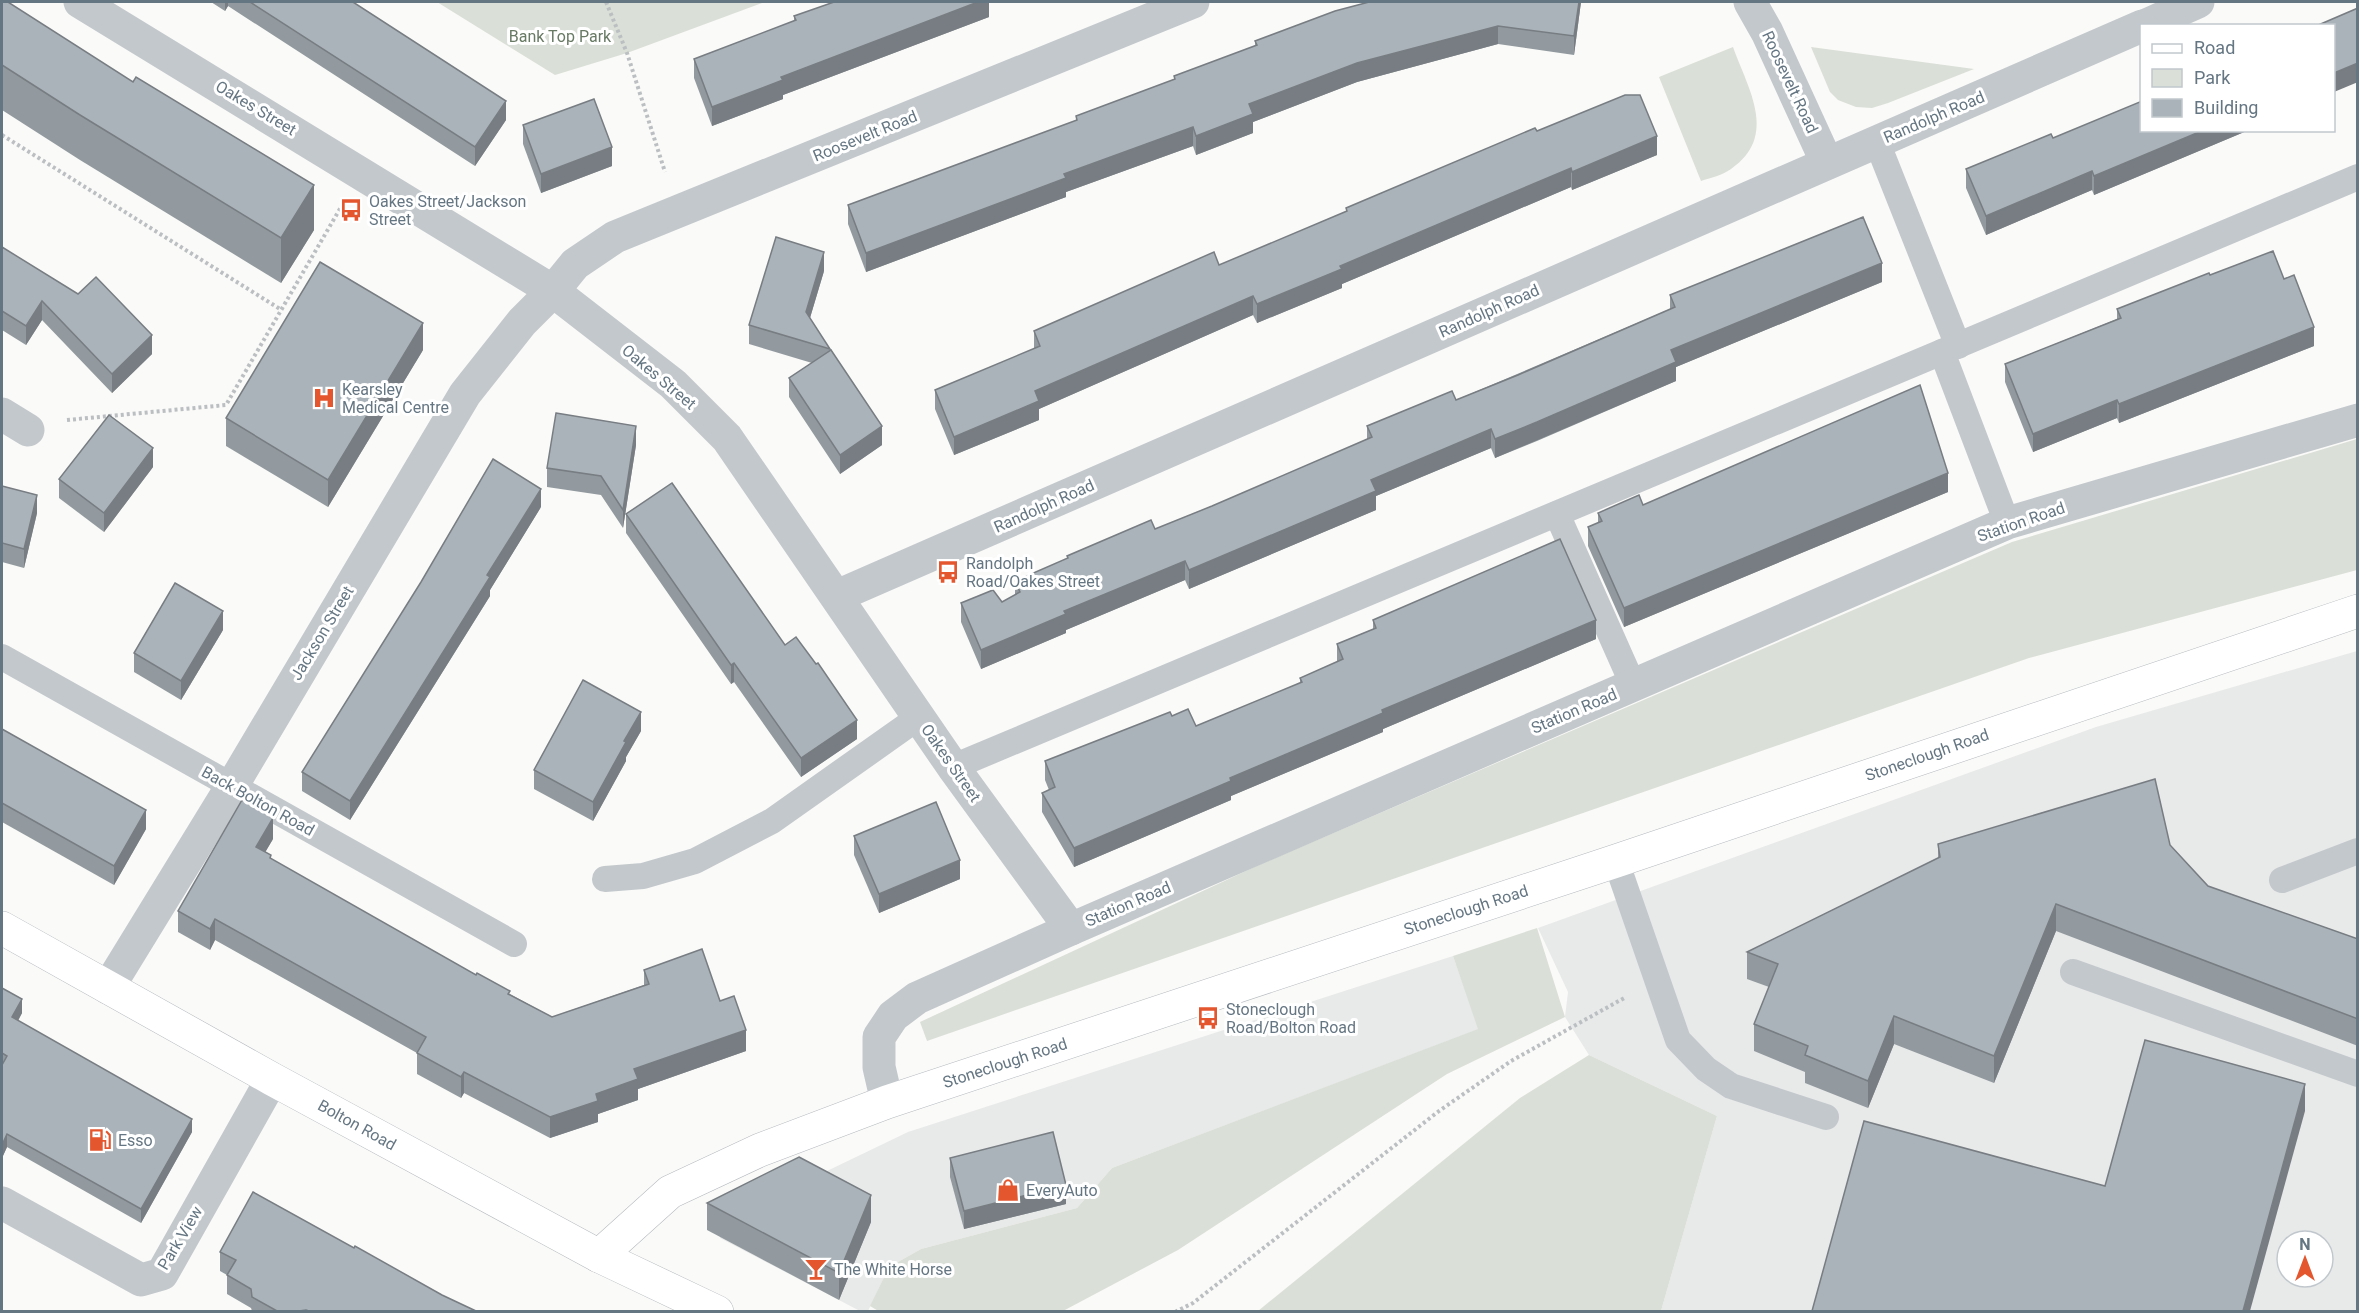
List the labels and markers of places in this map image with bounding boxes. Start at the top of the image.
place label: Oakes Street/Jackson Street [369,192,526,229]
bus stop icon: Oakes Street/Jackson Street [338,197,364,223]
place label: Kearsley Medical Centre [342,380,449,417]
hospital icon: Kearsley Medical Centre [311,385,337,411]
place label: Randolph Road/Oakes Street [966,554,1100,591]
bus stop icon: Randolph Road/Oakes Street [935,559,961,585]
place label: Stoneclough Road/Bolton Road [1226,1000,1356,1037]
bus stop icon: Stoneclough Road/Bolton Road [1195,1005,1221,1031]
fuel station icon: Esso [87,1127,113,1153]
place label: Esso [118,1131,153,1150]
shop icon: EveryAuto [995,1177,1021,1203]
place label: EveryAuto [1026,1181,1098,1200]
bar icon: The White Horse [803,1256,829,1282]
place label: The White Horse [834,1260,952,1279]

